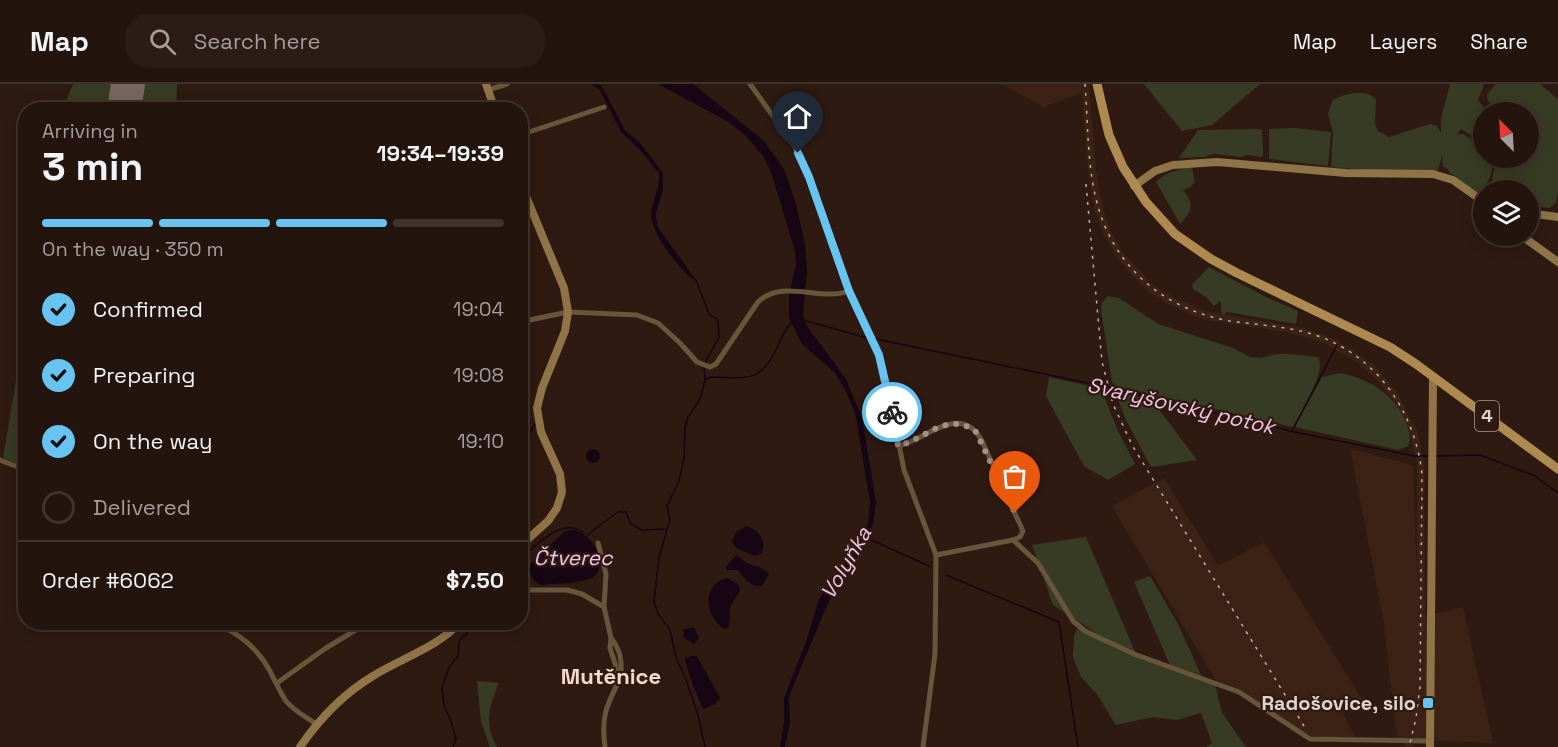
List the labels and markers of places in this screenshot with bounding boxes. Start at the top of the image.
pin [772,91,823,153]
pin [989,451,1040,513]
place label: Radošovice, silo [1261,690,1416,716]
marker: Radošovice, silo [1421,696,1435,710]

